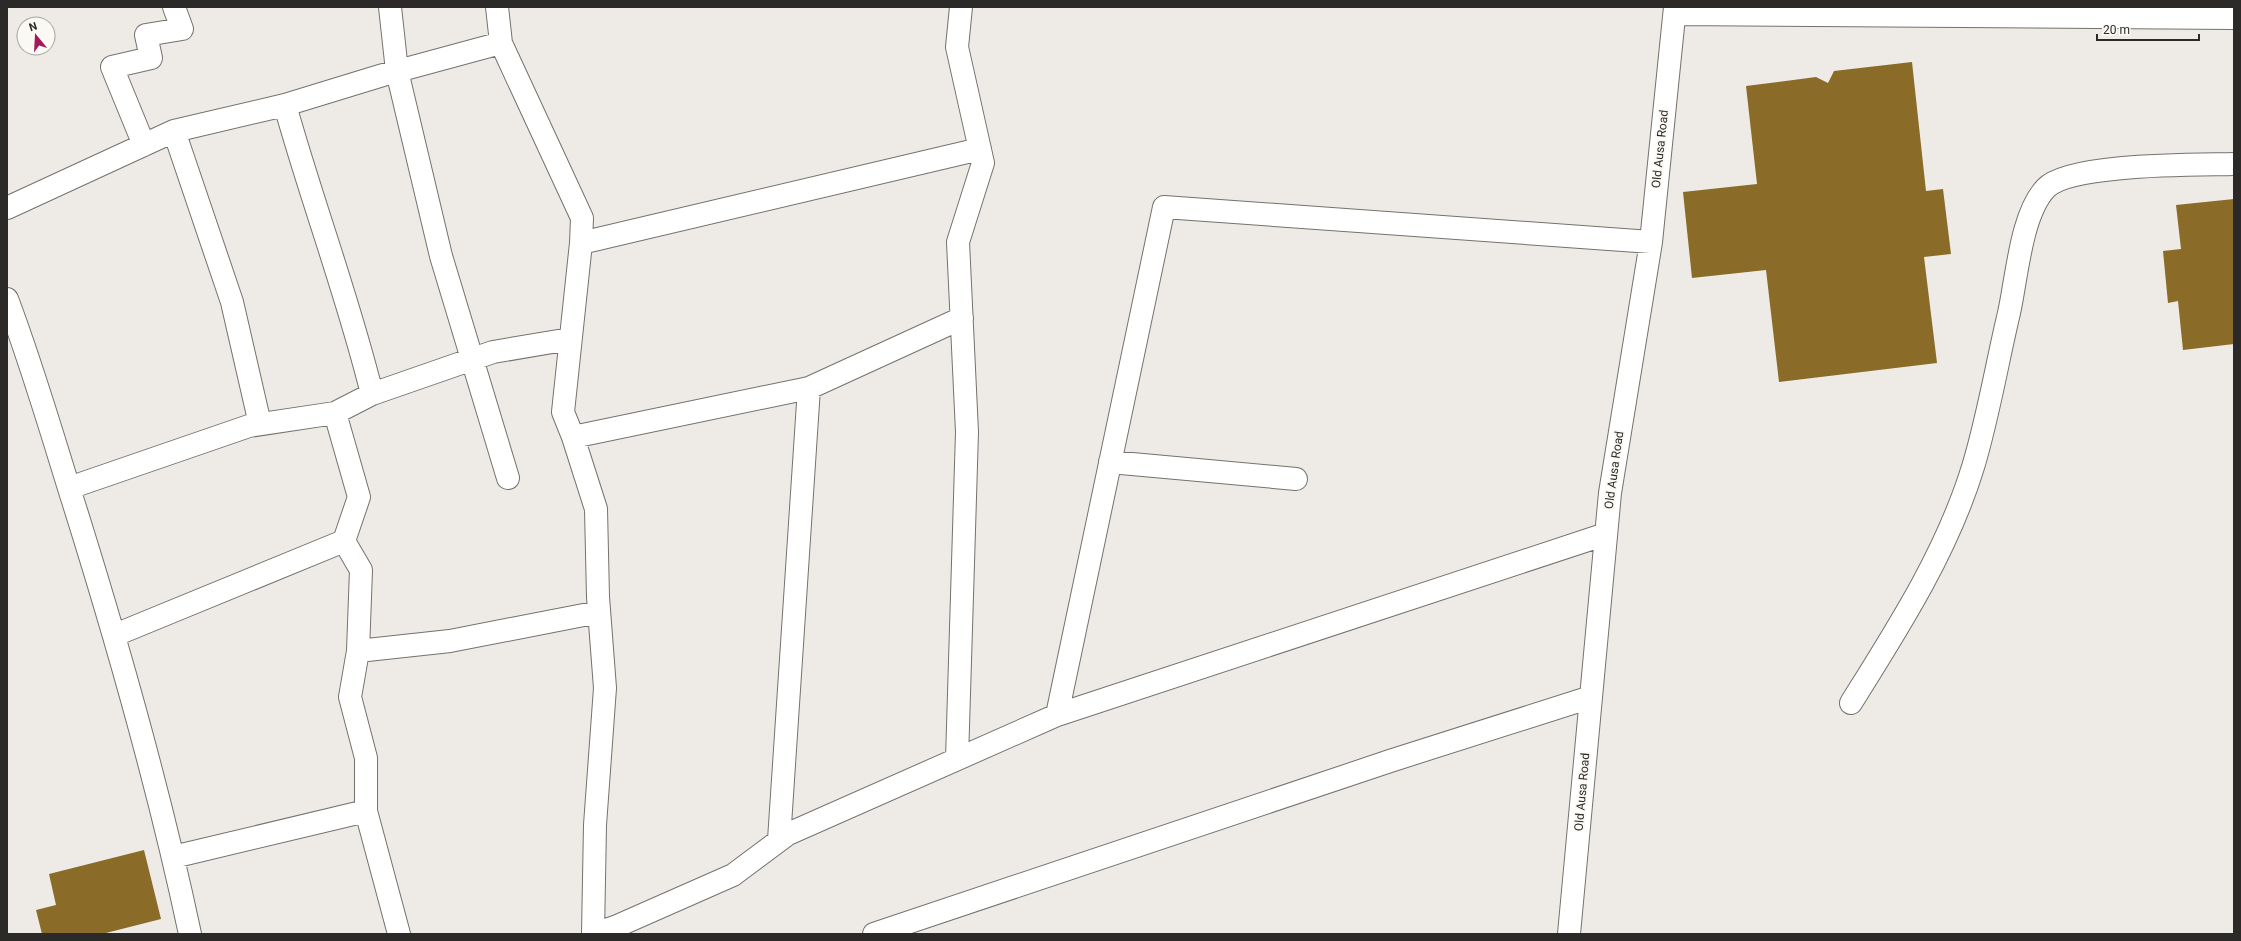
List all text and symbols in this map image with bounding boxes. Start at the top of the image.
north arrow [16,16,56,56]
scale bar [2097,16,2199,42]
text: N [27,20,39,34]
text: 20 m [2103,23,2130,37]
street label: Old Ausa Road [1649,109,1671,189]
street label: Old Ausa Road [1602,430,1626,510]
street label: Old Ausa Road [1572,752,1592,832]

